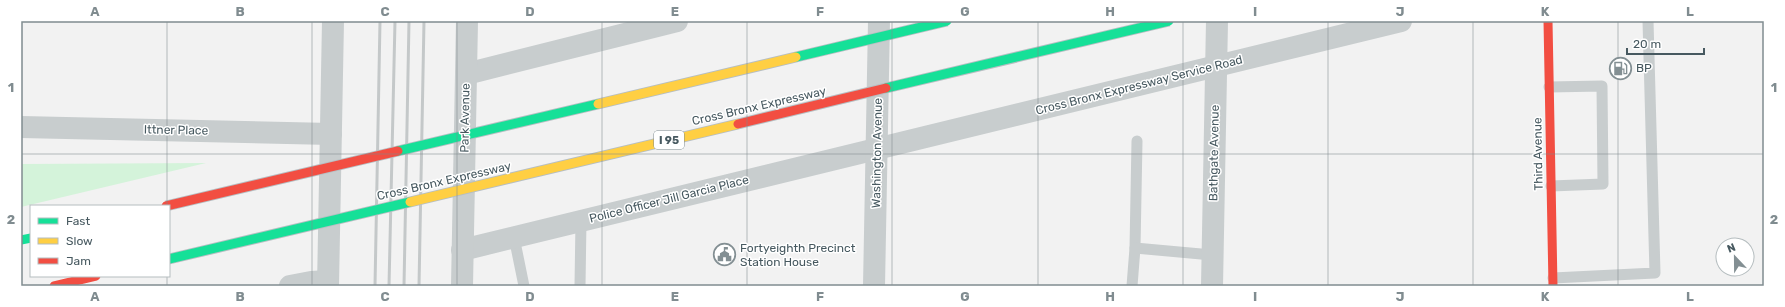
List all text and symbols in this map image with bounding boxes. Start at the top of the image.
text: A [90,4,100,19]
text: B [235,4,245,19]
text: C [380,4,390,19]
text: D [525,4,535,19]
text: E [671,4,679,19]
text: F [816,4,824,19]
text: G [960,4,970,19]
text: H [1105,4,1115,19]
text: I [1253,4,1257,19]
text: J [1396,4,1404,19]
text: K [1541,4,1550,19]
text: L [1686,4,1694,19]
scale bar [1627,30,1704,56]
text: 20 m [1633,37,1661,51]
street label: Cross Bronx Expressway Service Road [1034,52,1244,118]
fuel station icon: BP [1608,55,1634,81]
place label: BP [1636,61,1652,75]
text: 1 [8,80,14,95]
text: 1 [1771,80,1777,95]
street label: Park Avenue [457,83,473,153]
street label: Cross Bronx Expressway [691,84,828,128]
street label: Washington Avenue [869,97,885,208]
street label: Bathgate Avenue [1206,104,1222,201]
street label: Third Avenue [1530,117,1546,191]
street label: Ittner Place [144,122,209,138]
road number: I 95 [654,131,684,149]
street label: Cross Bronx Expressway [376,159,513,203]
street label: Police Officer Jill Garcia Place [588,172,750,226]
legend [30,205,170,277]
text: 2 [7,212,15,227]
text: 2 [1770,212,1778,227]
text: Fast [66,214,90,228]
text: Slow [66,234,93,248]
north arrow [1715,237,1755,277]
place label: Fortyeighth Precinct Station House [740,241,856,269]
text: N [1725,241,1738,256]
public building icon: Fortyeighth Precinct Station House [711,242,737,268]
text: Jam [66,254,91,268]
text: A [90,289,100,304]
text: B [235,289,245,304]
text: C [380,289,390,304]
text: D [525,289,535,304]
text: E [671,289,679,304]
text: F [816,289,824,304]
text: G [960,289,970,304]
text: H [1105,289,1115,304]
text: I [1253,289,1257,304]
text: J [1396,289,1404,304]
text: K [1541,289,1550,304]
text: L [1686,289,1694,304]

